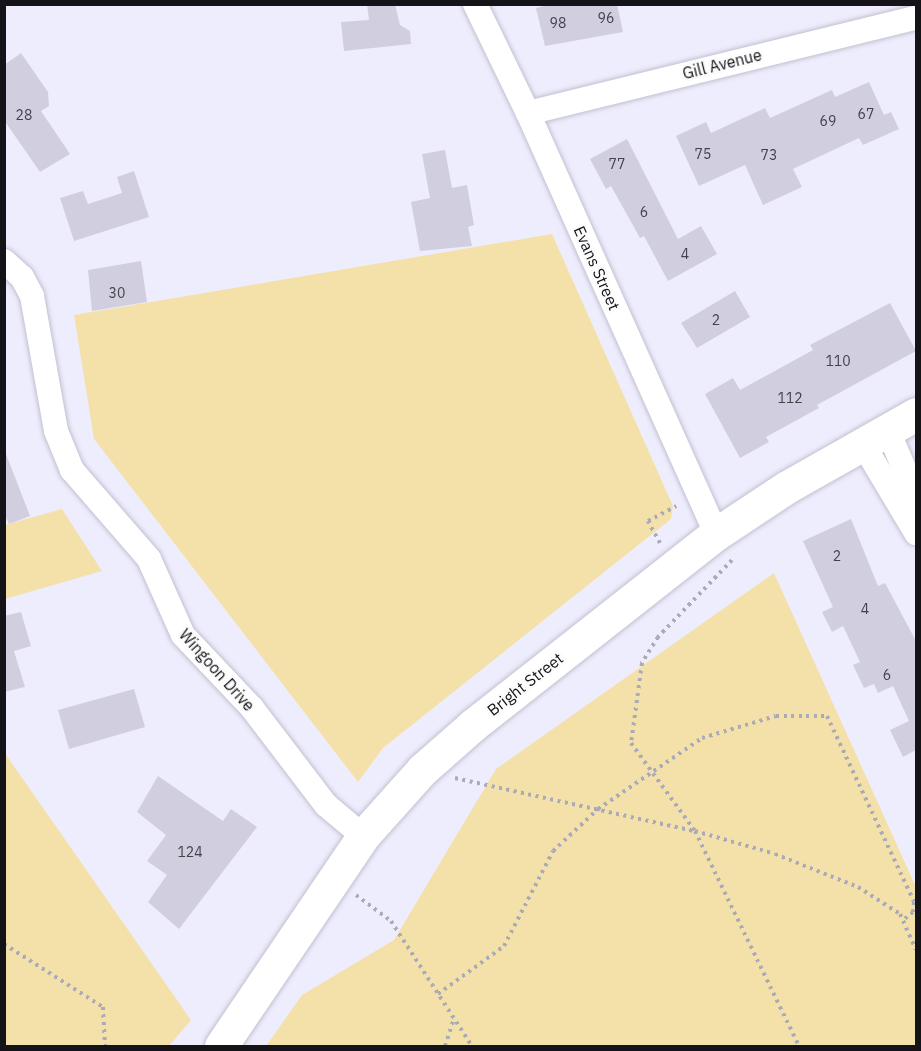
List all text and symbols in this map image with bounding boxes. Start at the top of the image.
house number: 96 [598,10,614,26]
house number: 98 [550,15,566,31]
street label: Gill Avenue [680,45,764,83]
house number: 67 [858,106,874,122]
house number: 28 [16,107,32,123]
house number: 69 [820,113,836,129]
house number: 75 [695,146,711,162]
house number: 73 [761,147,777,163]
house number: 77 [609,156,625,172]
house number: 6 [640,204,648,220]
street label: Evans Street [570,223,624,313]
house number: 4 [681,246,689,262]
house number: 30 [109,285,125,301]
house number: 2 [712,312,720,328]
house number: 110 [825,353,851,369]
house number: 112 [777,390,803,406]
house number: 2 [833,548,841,564]
house number: 4 [861,601,869,617]
street label: Wingoon Drive [175,625,259,715]
street label: Bright Street [483,648,567,720]
house number: 6 [883,667,891,683]
house number: 124 [177,844,203,860]

